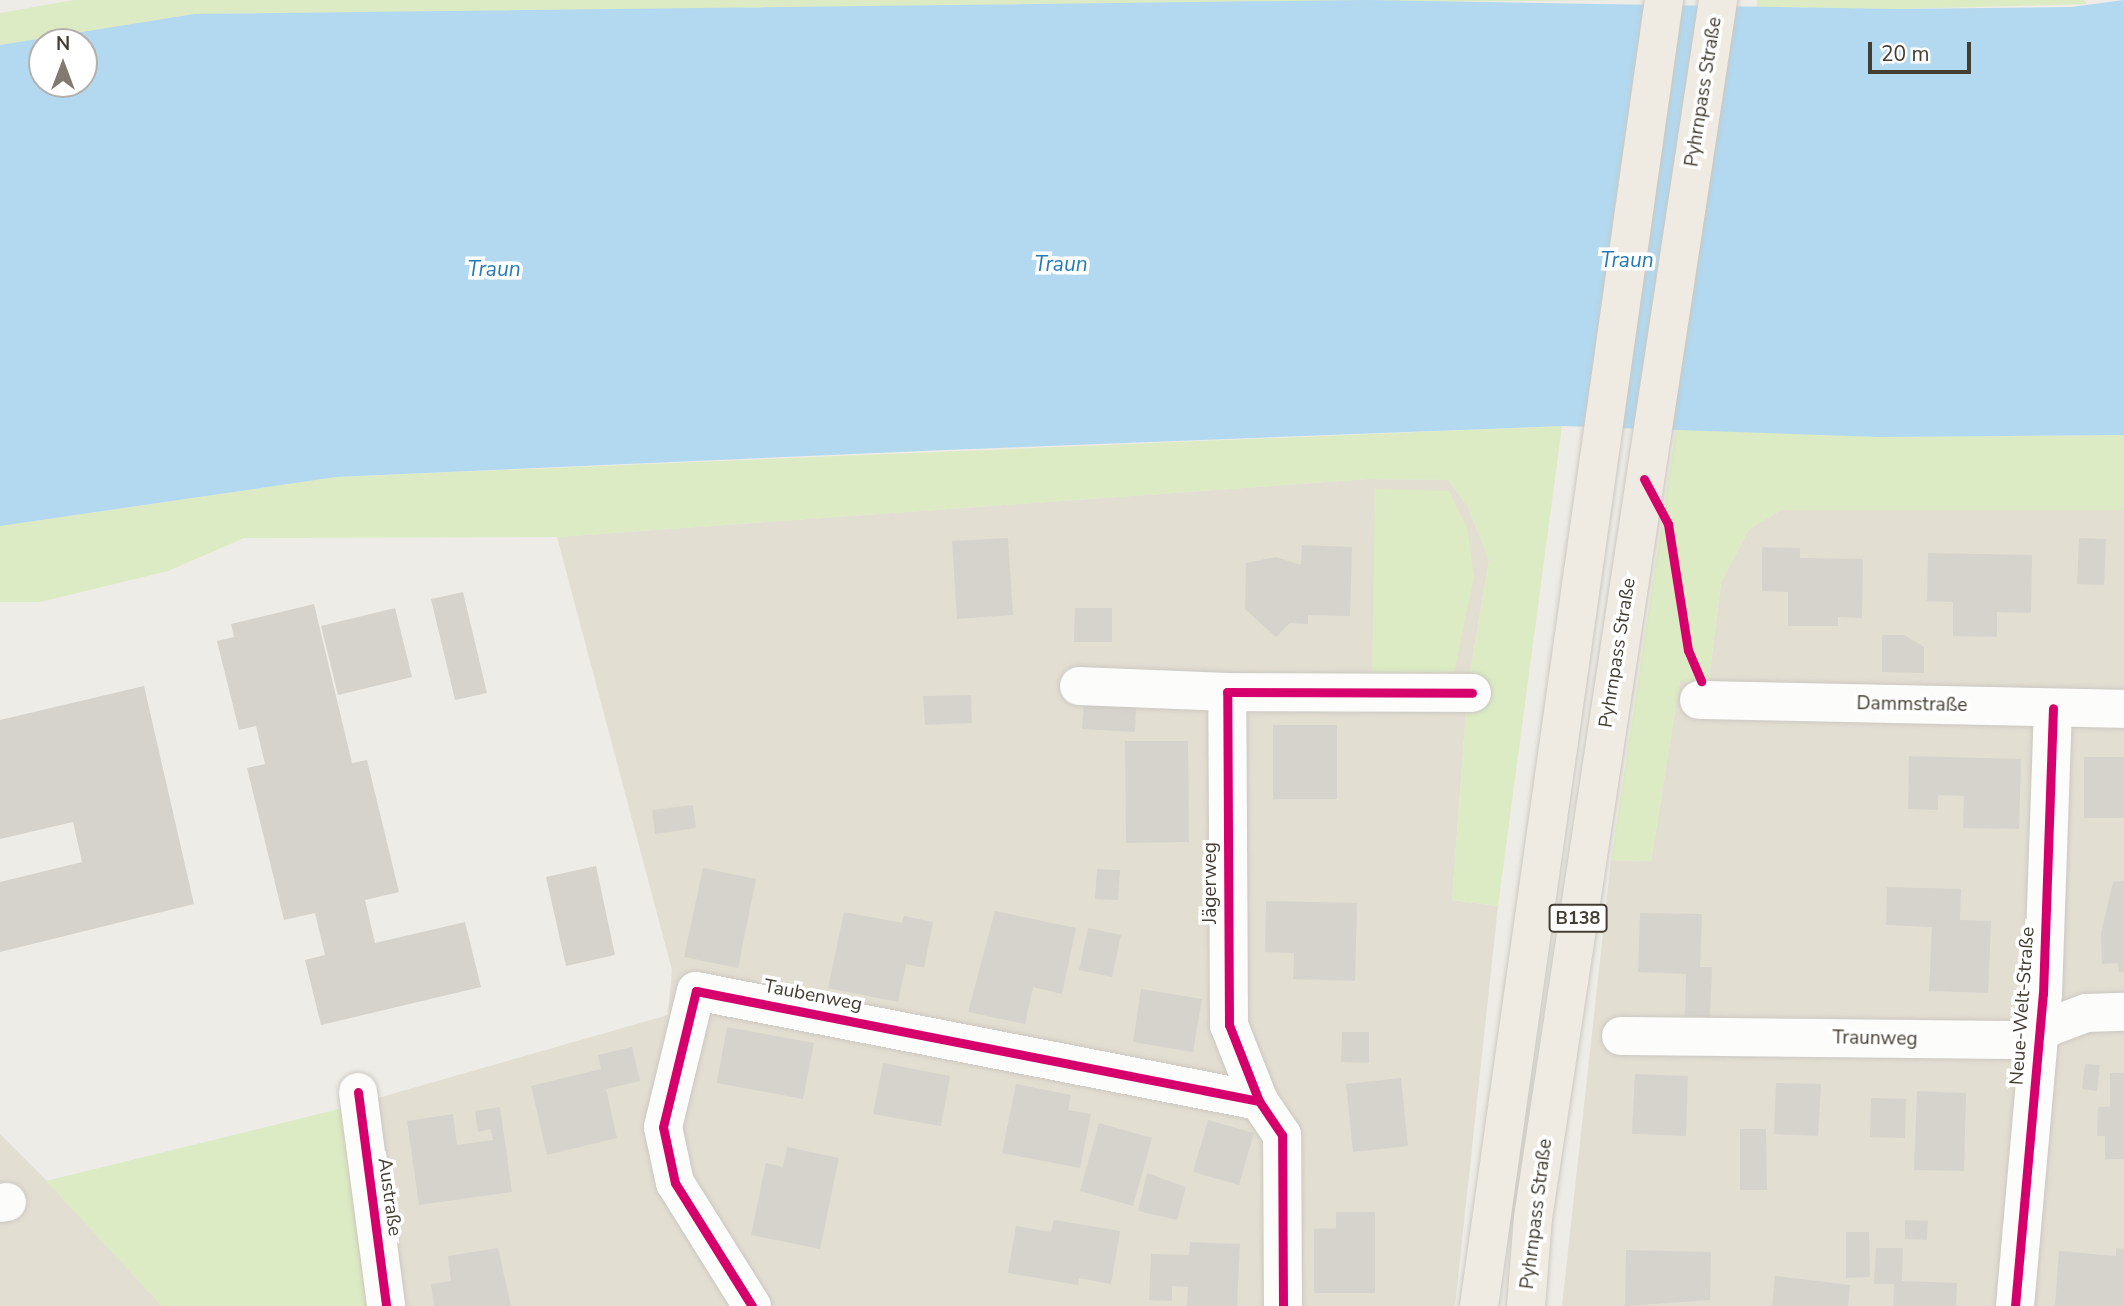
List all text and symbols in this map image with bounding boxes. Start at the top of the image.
street label: Pyhrnpass Straße [1681,15,1727,169]
north arrow [28,28,98,98]
scale bar [1872,28,1975,72]
text: N [56,31,70,57]
text: 20 m [1881,40,1930,68]
water label: Traun [1600,247,1654,273]
water label: Traun [1034,251,1088,277]
water label: Traun [467,256,521,282]
street label: Pyhrnpass Straße [1595,576,1641,730]
street label: Dammstraße [1856,693,1968,717]
street label: Jägerweg [1200,842,1222,924]
road number: B138 [1548,903,1608,932]
street label: Neue-Welt-Straße [2006,926,2040,1086]
street label: Taubenweg [762,975,864,1017]
street label: Traunweg [1832,1027,1918,1051]
street label: Pyhrnpass Straße [1516,1137,1558,1291]
street label: Austraße [372,1156,406,1238]

